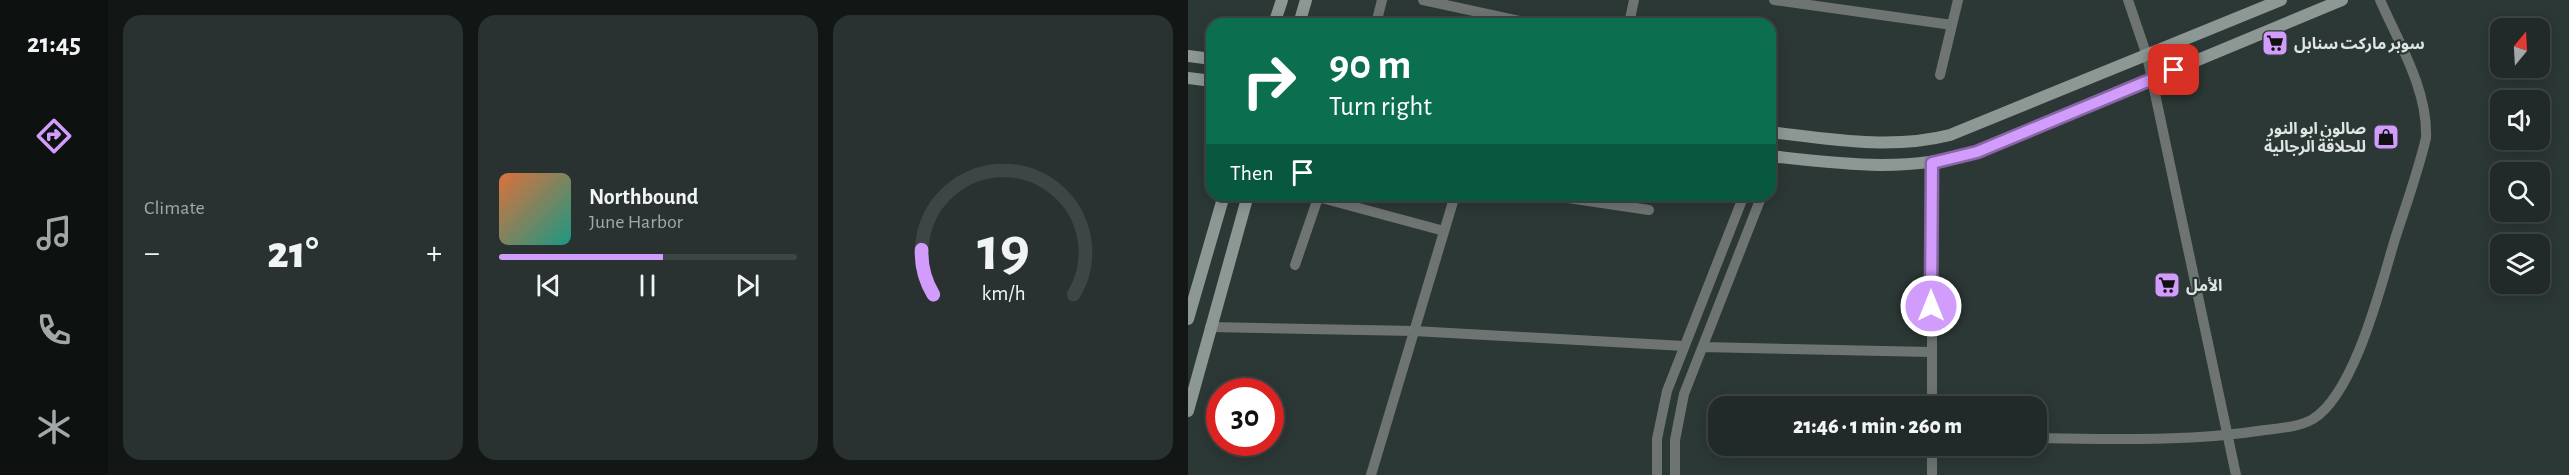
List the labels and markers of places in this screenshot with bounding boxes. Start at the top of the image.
supermarket icon: سوبر ماركت سنابل [2260,28,2290,58]
place label: سوبر ماركت سنابل [2294,36,2425,53]
pin [2148,44,2199,95]
place label: صالون ابو النور للحلاقة الرجالية [2264,121,2366,156]
shop icon: صالون ابو النور للحلاقة الرجالية [2371,122,2401,152]
supermarket icon: الأمل [2152,270,2182,300]
place label: الأمل [2186,277,2222,295]

